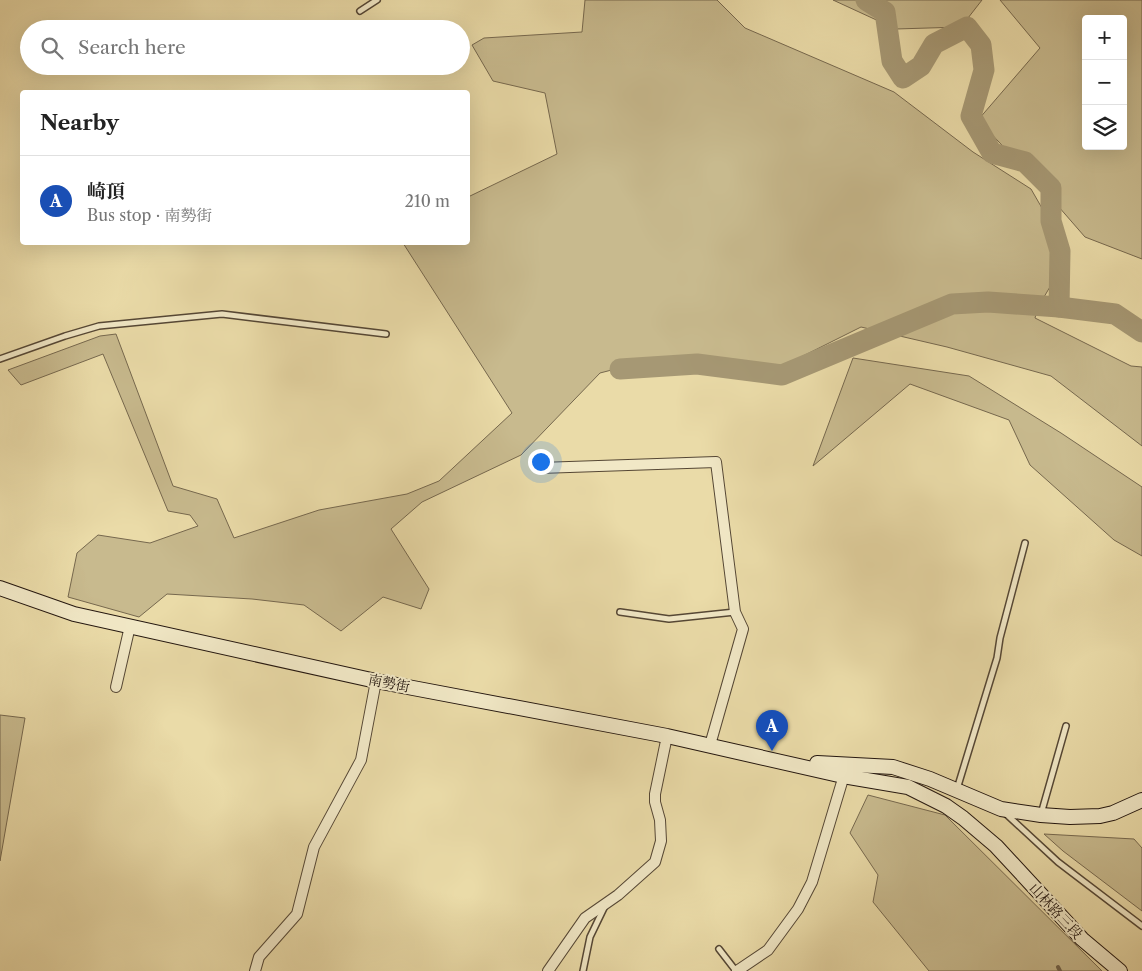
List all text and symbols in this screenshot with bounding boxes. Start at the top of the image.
map controls [1082,15,1127,150]
button: + [1082,15,1127,60]
search box [20,20,470,75]
icon: search [38,34,66,62]
text: Search here [78,36,186,59]
button: − [1082,60,1127,105]
button: layers [1082,105,1127,150]
text: Nearby [40,110,119,135]
text: 崎頂 [87,180,125,203]
text: A [50,191,62,211]
text: 210 m [405,191,450,211]
text: Bus stop · 南勢街 [87,205,213,225]
your location [528,449,554,475]
street label: 南勢街 [367,670,411,696]
pin: A [756,710,788,751]
street label: 山林路三段 [1026,879,1086,943]

